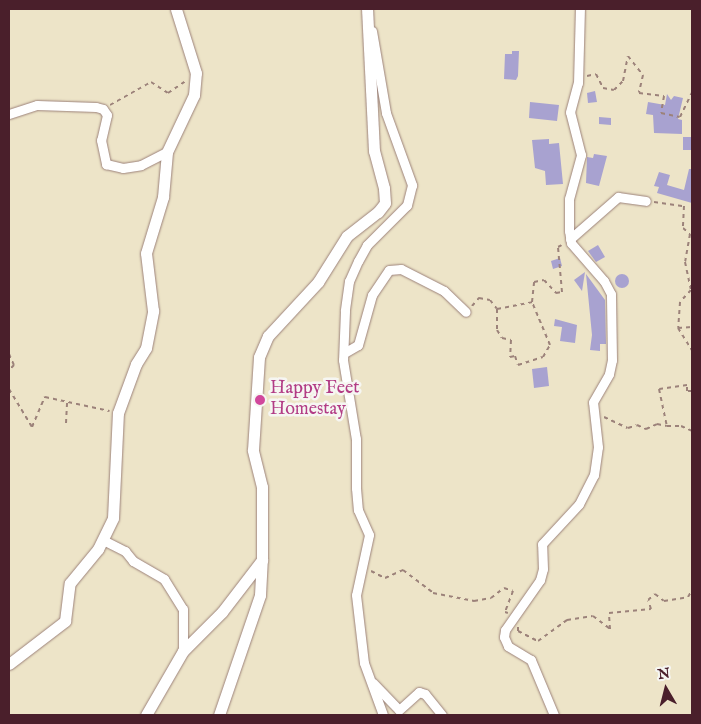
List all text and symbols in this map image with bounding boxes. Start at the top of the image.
place label: Happy Feet Homestay [270,379,359,422]
marker: Happy Feet Homestay [254,394,266,406]
north arrow [641,664,691,714]
text: N [657,664,671,684]

